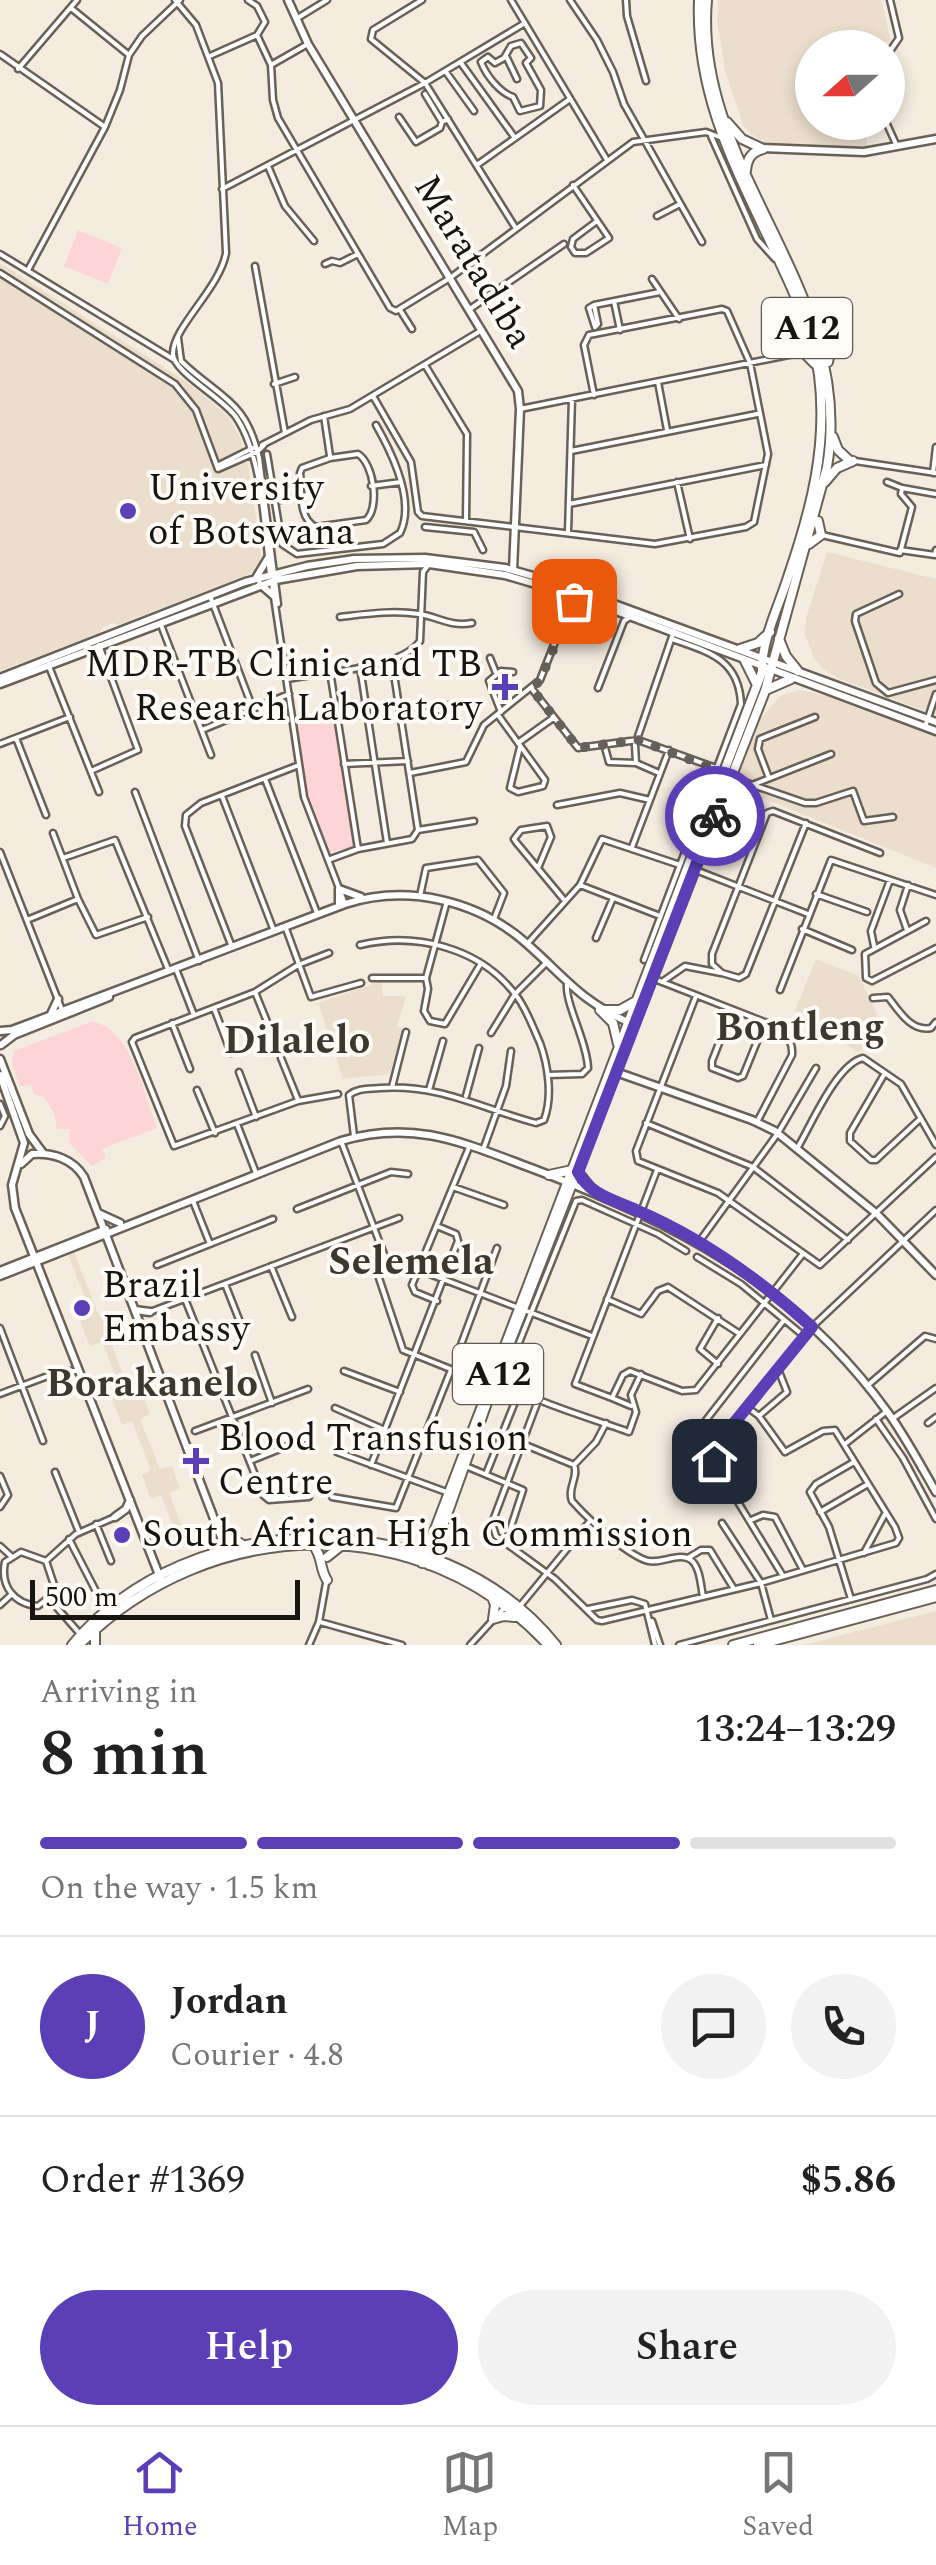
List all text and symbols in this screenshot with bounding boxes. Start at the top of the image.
north arrow [795,30,905,140]
map controls [795,30,905,140]
street label: Maratadiba [398,164,548,361]
road number: A12 [762,298,852,358]
place label: University of Botswana [148,460,355,562]
marker: University of Botswana [117,500,139,522]
pin [532,559,617,644]
icon: bag [547,574,602,629]
place label: MDR-TB Clinic and TB Research Laboratory [85,636,484,738]
marker: MDR-TB Clinic and TB Research Laboratory [492,674,518,700]
courier [665,766,765,866]
icon: bike [688,789,743,844]
district label: Bontleng [715,998,885,1059]
district label: Dilalelo [224,1011,370,1072]
district label: Selemela [328,1232,494,1293]
place label: Brazil Embassy [102,1257,252,1359]
marker: Brazil Embassy [71,1297,93,1319]
road number: A12 [453,1344,543,1404]
district label: Borakanelo [46,1354,258,1415]
place label: Blood Transfusion Centre [218,1410,528,1512]
pin [672,1419,757,1504]
icon: home [687,1434,742,1489]
marker: Blood Transfusion Centre [183,1448,209,1474]
place label: South African High Commission [142,1506,693,1564]
marker: South African High Commission [111,1524,133,1546]
scale bar [30,1575,300,1620]
text: 500 m [45,1576,118,1619]
text: Arriving in [40,1668,197,1717]
text: 13:24–13:29 [694,1701,896,1759]
text: 8 min [40,1705,209,1804]
text: On the way · 1.5 km [40,1864,318,1913]
text: Jordan [170,1973,288,2031]
button: chat [661,1974,766,2079]
button: phone [791,1974,896,2079]
text: J [84,1997,101,2055]
text: Courier · 4.8 [170,2031,343,2080]
text: Order #1369 [40,2152,245,2210]
text: $5.86 [801,2152,896,2210]
button: Help [40,2290,458,2405]
button: Share [478,2290,896,2405]
tab: Home [122,2445,198,2548]
tab: Map [442,2445,498,2548]
tab: Saved [742,2445,814,2548]

